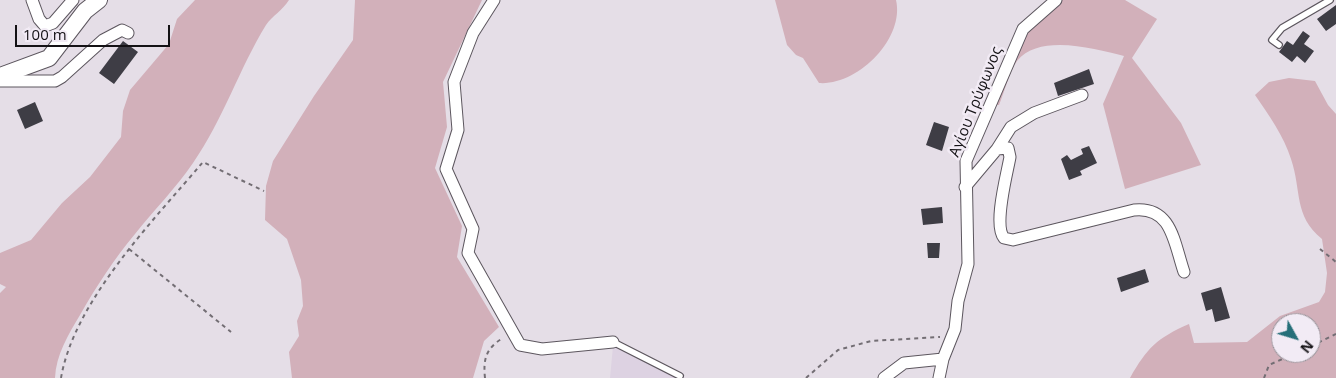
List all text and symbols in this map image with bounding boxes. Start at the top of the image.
scale bar [18,15,172,47]
text: 100 m [23,24,67,44]
street label: Αγίου Τρύφωνος [946,44,1006,160]
north arrow [1271,313,1321,363]
text: N [1296,337,1318,358]

